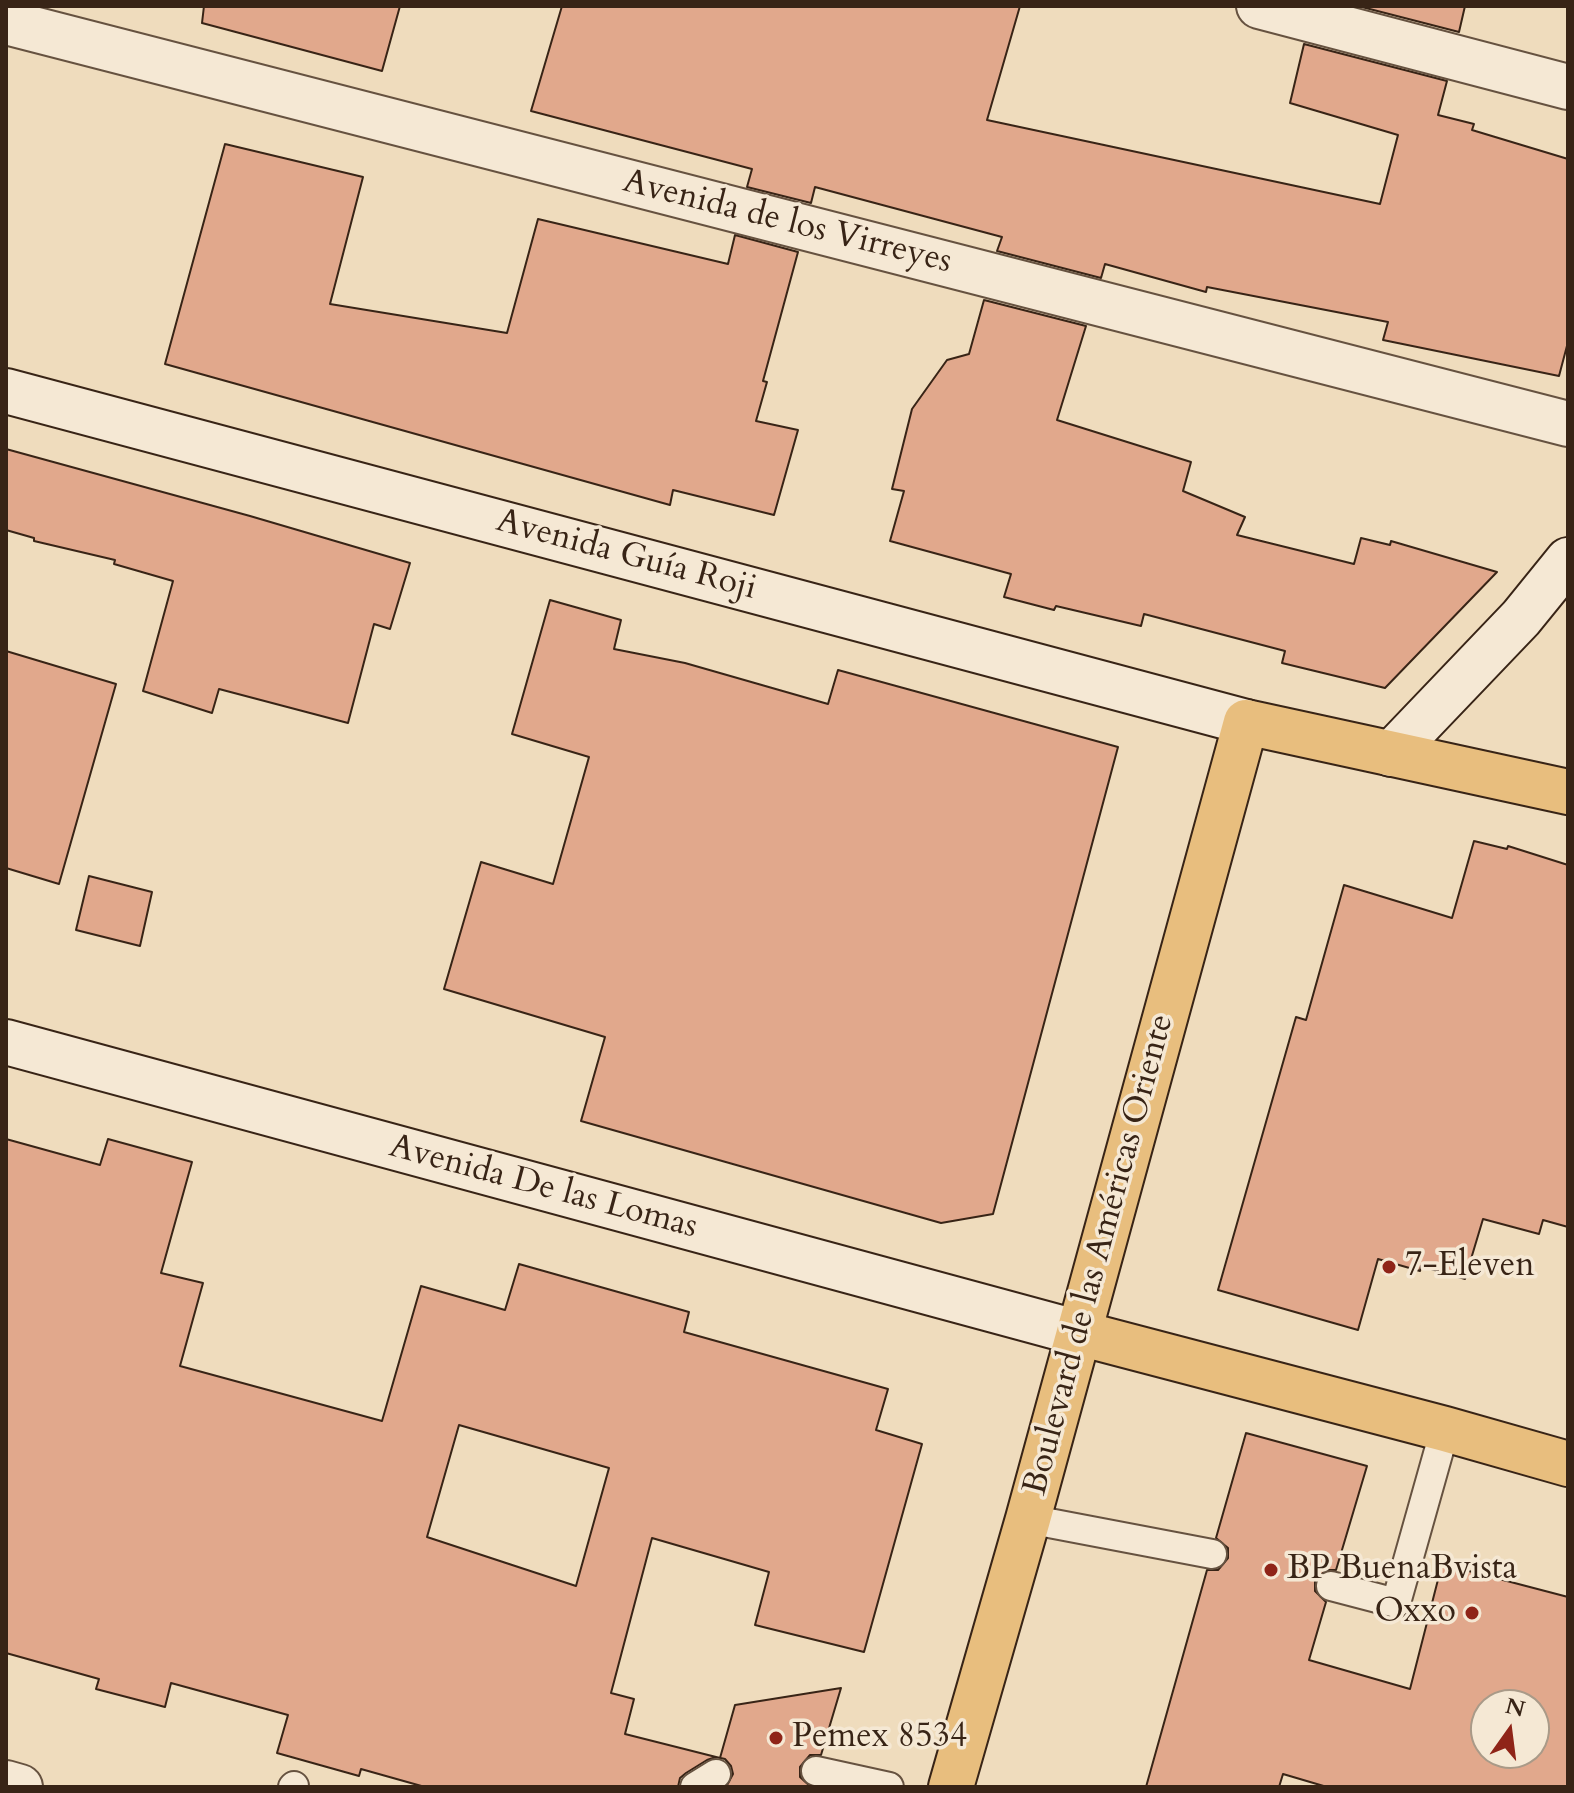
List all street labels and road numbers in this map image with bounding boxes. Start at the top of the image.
street label: Avenida de los Virreyes [618,162,956,284]
street label: Avenida Guía Roji [491,502,761,610]
street label: Boulevard de las Américas Oriente [1016,1010,1184,1500]
street label: Avenida De las Lomas [384,1127,702,1249]

